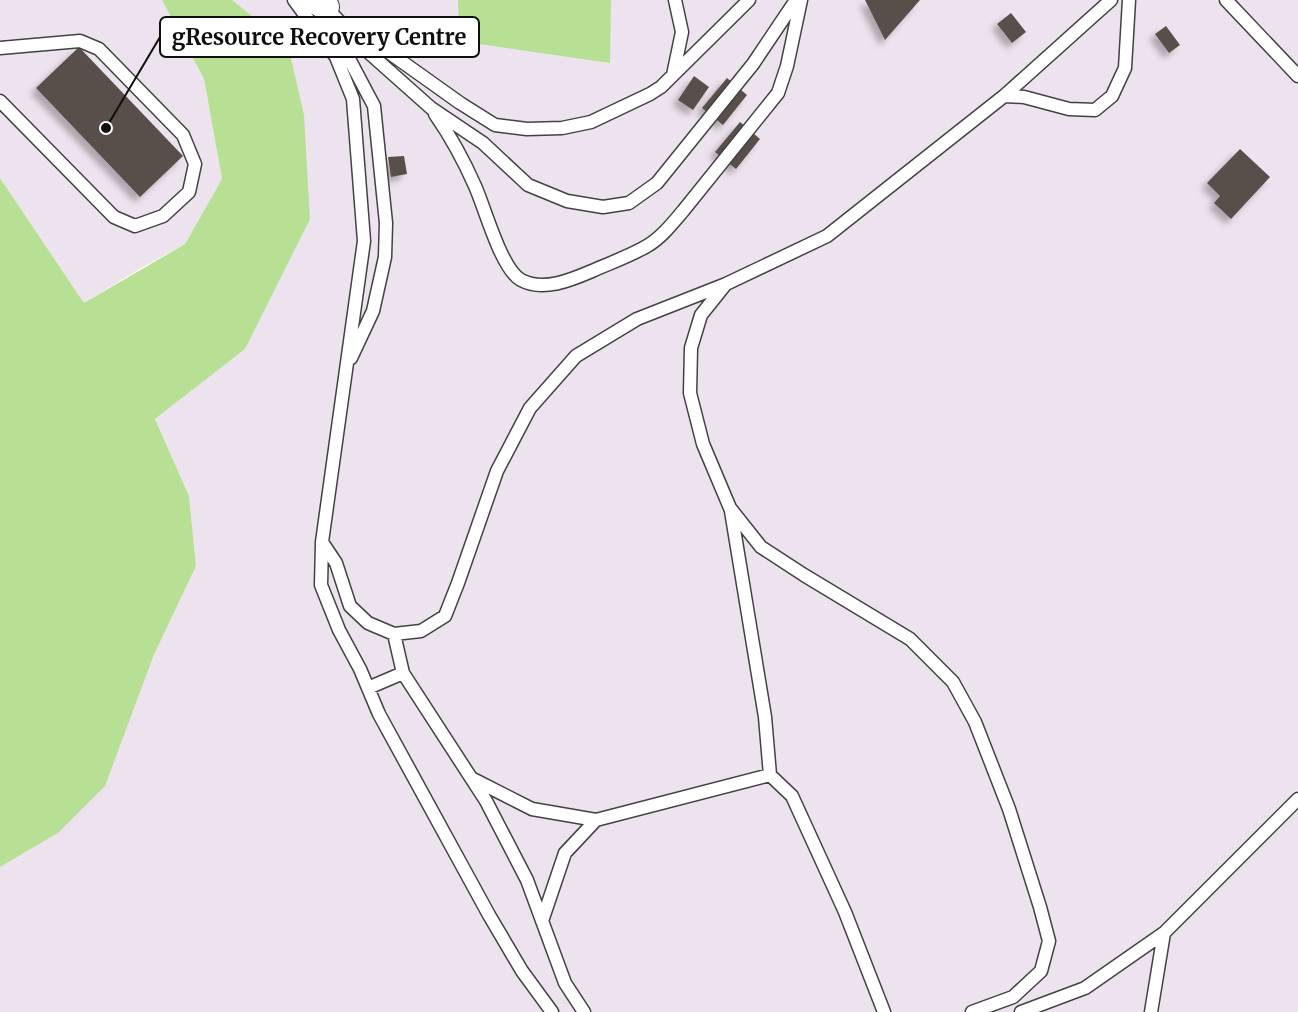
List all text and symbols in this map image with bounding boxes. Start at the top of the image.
callout: gResource Recovery Centre [160,17,479,57]
text: gResource Recovery Centre [172,23,466,51]

